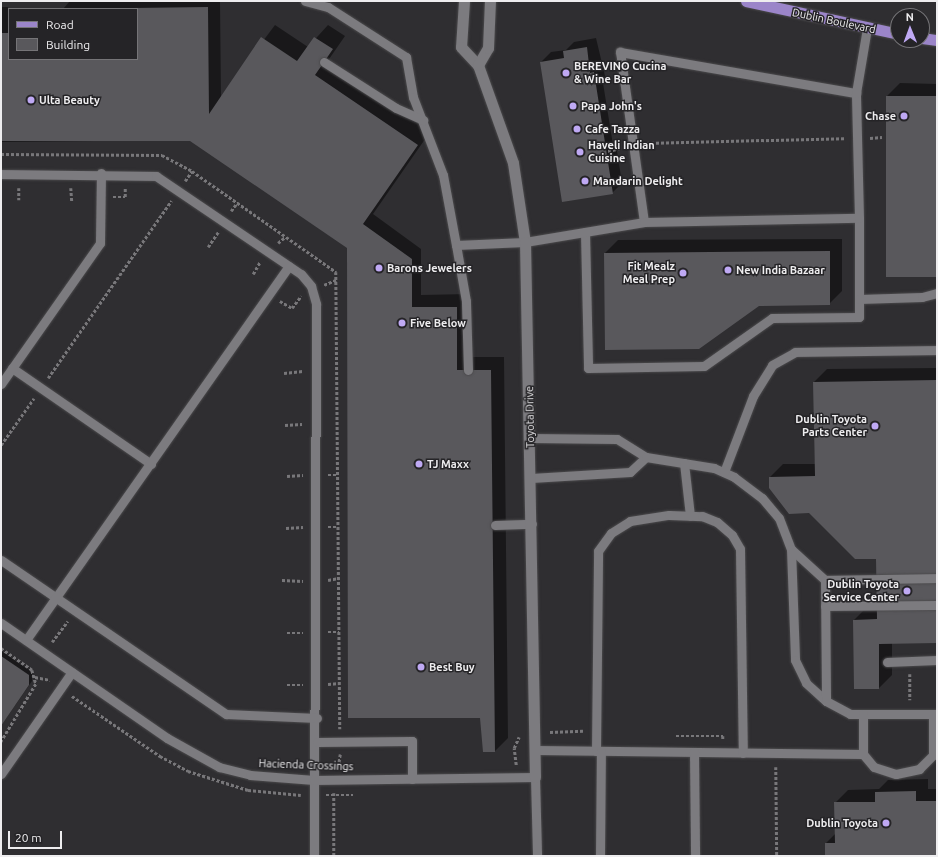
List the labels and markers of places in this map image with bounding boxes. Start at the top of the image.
place label: BEREVINO Cucina & Wine Bar [574,60,666,86]
marker: BEREVINO Cucina & Wine Bar [561,68,571,78]
place label: Ulta Beauty [39,93,100,107]
marker: Ulta Beauty [26,95,36,105]
place label: Papa John's [581,99,642,113]
marker: Papa John's [568,101,578,111]
place label: Chase [865,109,896,123]
marker: Chase [899,111,909,121]
place label: Cafe Tazza [585,122,640,136]
marker: Cafe Tazza [572,124,582,134]
place label: Haveli Indian Cuisine [588,139,655,165]
marker: Haveli Indian Cuisine [575,147,585,157]
place label: Mandarin Delight [593,174,683,188]
marker: Mandarin Delight [580,176,590,186]
place label: Fit Mealz Meal Prep [623,260,675,286]
place label: Barons Jewelers [387,261,472,275]
marker: Barons Jewelers [374,263,384,273]
place label: New India Bazaar [736,263,825,277]
marker: New India Bazaar [723,265,733,275]
marker: Fit Mealz Meal Prep [678,268,688,278]
place label: Five Below [410,316,466,330]
marker: Five Below [397,318,407,328]
place label: Dublin Toyota Parts Center [795,413,867,439]
marker: Dublin Toyota Parts Center [870,421,880,431]
place label: TJ Maxx [427,457,469,471]
marker: TJ Maxx [414,459,424,469]
place label: Dublin Toyota Service Center [823,578,899,604]
marker: Dublin Toyota Service Center [902,586,912,596]
place label: Best Buy [429,660,475,674]
marker: Best Buy [416,662,426,672]
place label: Dublin Toyota [806,816,878,830]
marker: Dublin Toyota [881,818,891,828]

